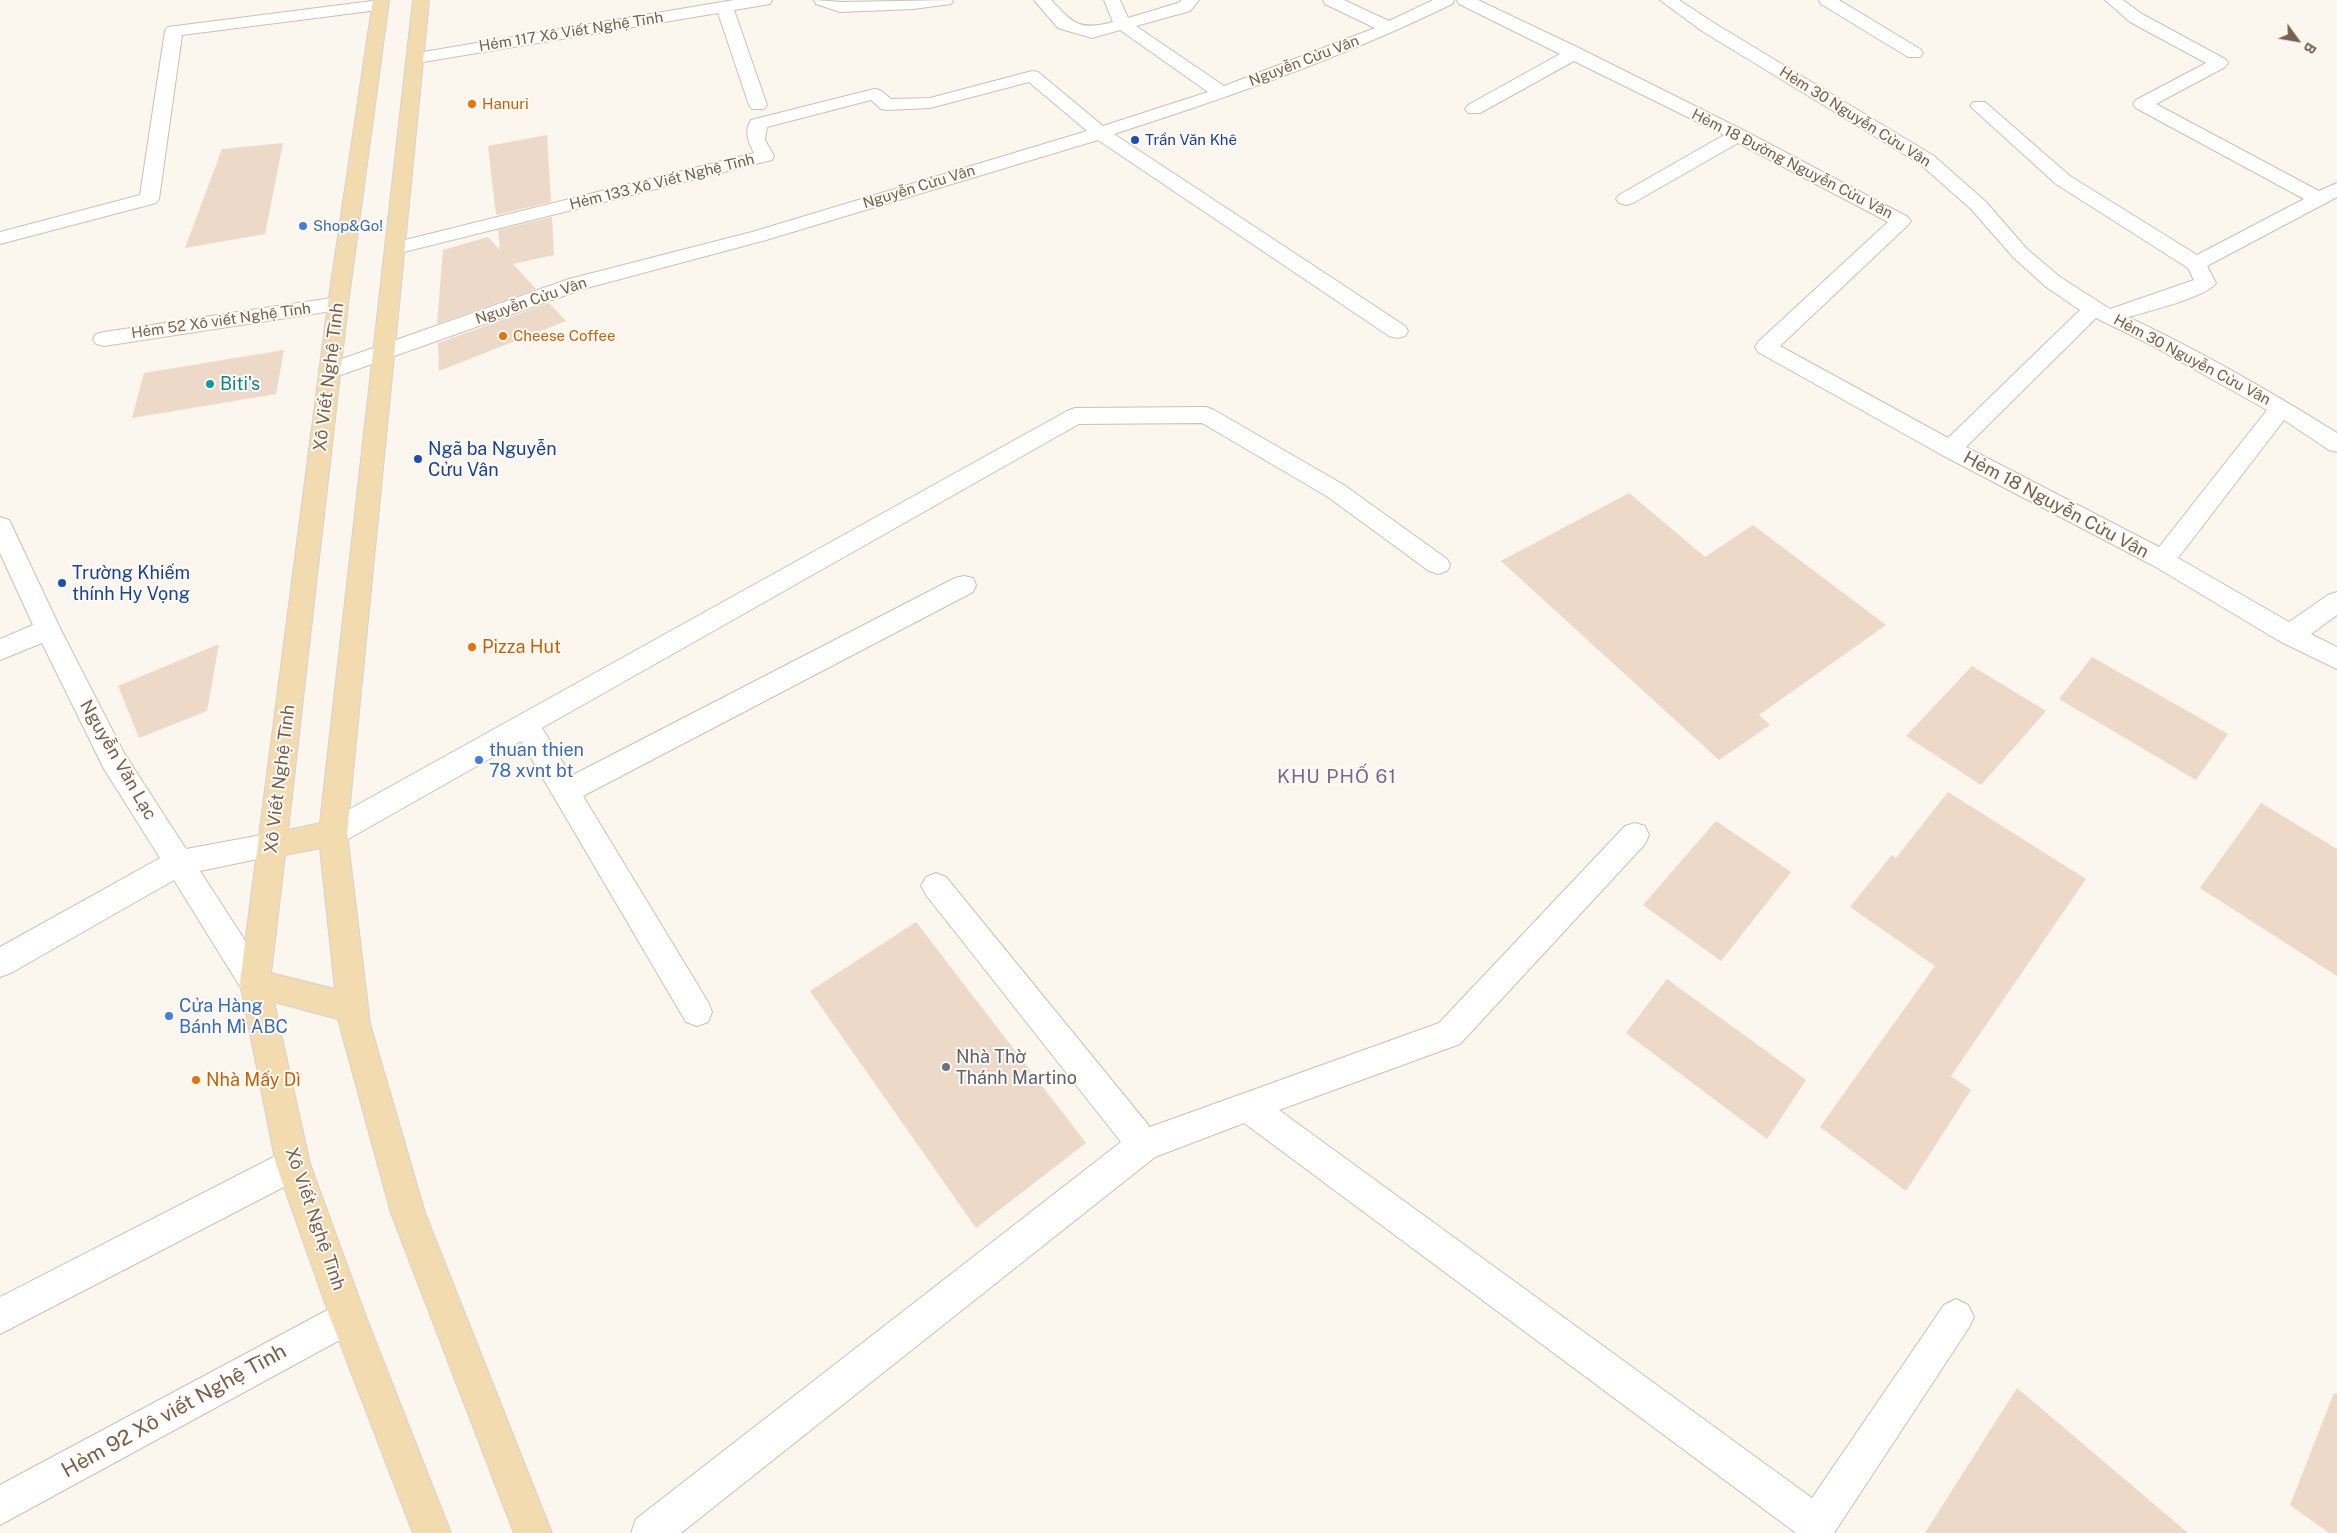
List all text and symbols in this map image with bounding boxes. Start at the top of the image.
street label: Hẻm 117 Xô Viết Nghệ Tĩnh [478,9,664,55]
north arrow [2272,15,2322,65]
street label: Nguyễn Cửu Vân [1246,32,1362,90]
text: B [2300,40,2319,56]
street label: Hẻm 30 Nguyễn Cửu Vân [1776,63,1934,171]
place label: Hanuri [482,95,529,113]
marker: Hanuri [466,98,478,110]
street label: Hẻm 18 Đường Nguyễn Cửu Vân [1688,105,1896,223]
place label: Trần Văn Khê [1145,131,1237,149]
marker: Trần Văn Khê [1129,134,1141,146]
street label: Hẻm 133 Xô Viết Nghệ Tĩnh [568,150,756,214]
street label: Nguyễn Cửu Vân [861,161,977,213]
place label: Shop&Go! [313,217,383,235]
marker: Shop&Go! [297,220,309,232]
street label: Nguyễn Cửu Vân [473,274,589,328]
street label: Hẻm 52 Xô viết Nghệ Tĩnh [130,299,312,343]
street label: Xô Viết Nghệ Tĩnh [309,301,349,453]
street label: Hẻm 30 Nguyễn Cửu Vân [2110,311,2274,409]
place label: Cheese Coffee [513,327,616,345]
marker: Cheese Coffee [497,330,509,342]
place label: Biti's [220,373,260,395]
marker: Biti's [204,378,216,390]
place label: Ngã ba Nguyễn Cửu Vân [428,438,557,480]
street label: Hẻm 18 Nguyễn Cửu Vân [1960,447,2152,563]
marker: Ngã ba Nguyễn Cửu Vân [412,453,424,465]
place label: Trường Khiếm thính Hy Vọng [72,562,190,604]
marker: Trường Khiếm thính Hy Vọng [56,577,68,589]
place label: Pizza Hut [482,636,561,658]
marker: Pizza Hut [466,641,478,653]
street label: Nguyễn Văn Lạc [75,696,161,824]
street label: Xô Viết Nghệ Tĩnh [260,703,300,855]
place label: thuan thien 78 xvnt bt [489,739,584,782]
marker: thuan thien 78 xvnt bt [473,754,485,766]
district label: KHU PHỐ 61 [1276,766,1398,788]
place label: Cửa Hàng Bánh Mì ABC [179,995,288,1038]
marker: Cửa Hàng Bánh Mì ABC [163,1010,175,1022]
place label: Nhà Thờ Thánh Martino [956,1046,1077,1088]
marker: Nhà Thờ Thánh Martino [940,1061,952,1073]
place label: Nhà Mấy Dì [206,1069,301,1091]
marker: Nhà Mấy Dì [190,1074,202,1086]
street label: Xô Viết Nghệ Tĩnh [280,1145,350,1293]
street label: Hẻm 92 Xô viết Nghệ Tĩnh [57,1339,291,1483]

